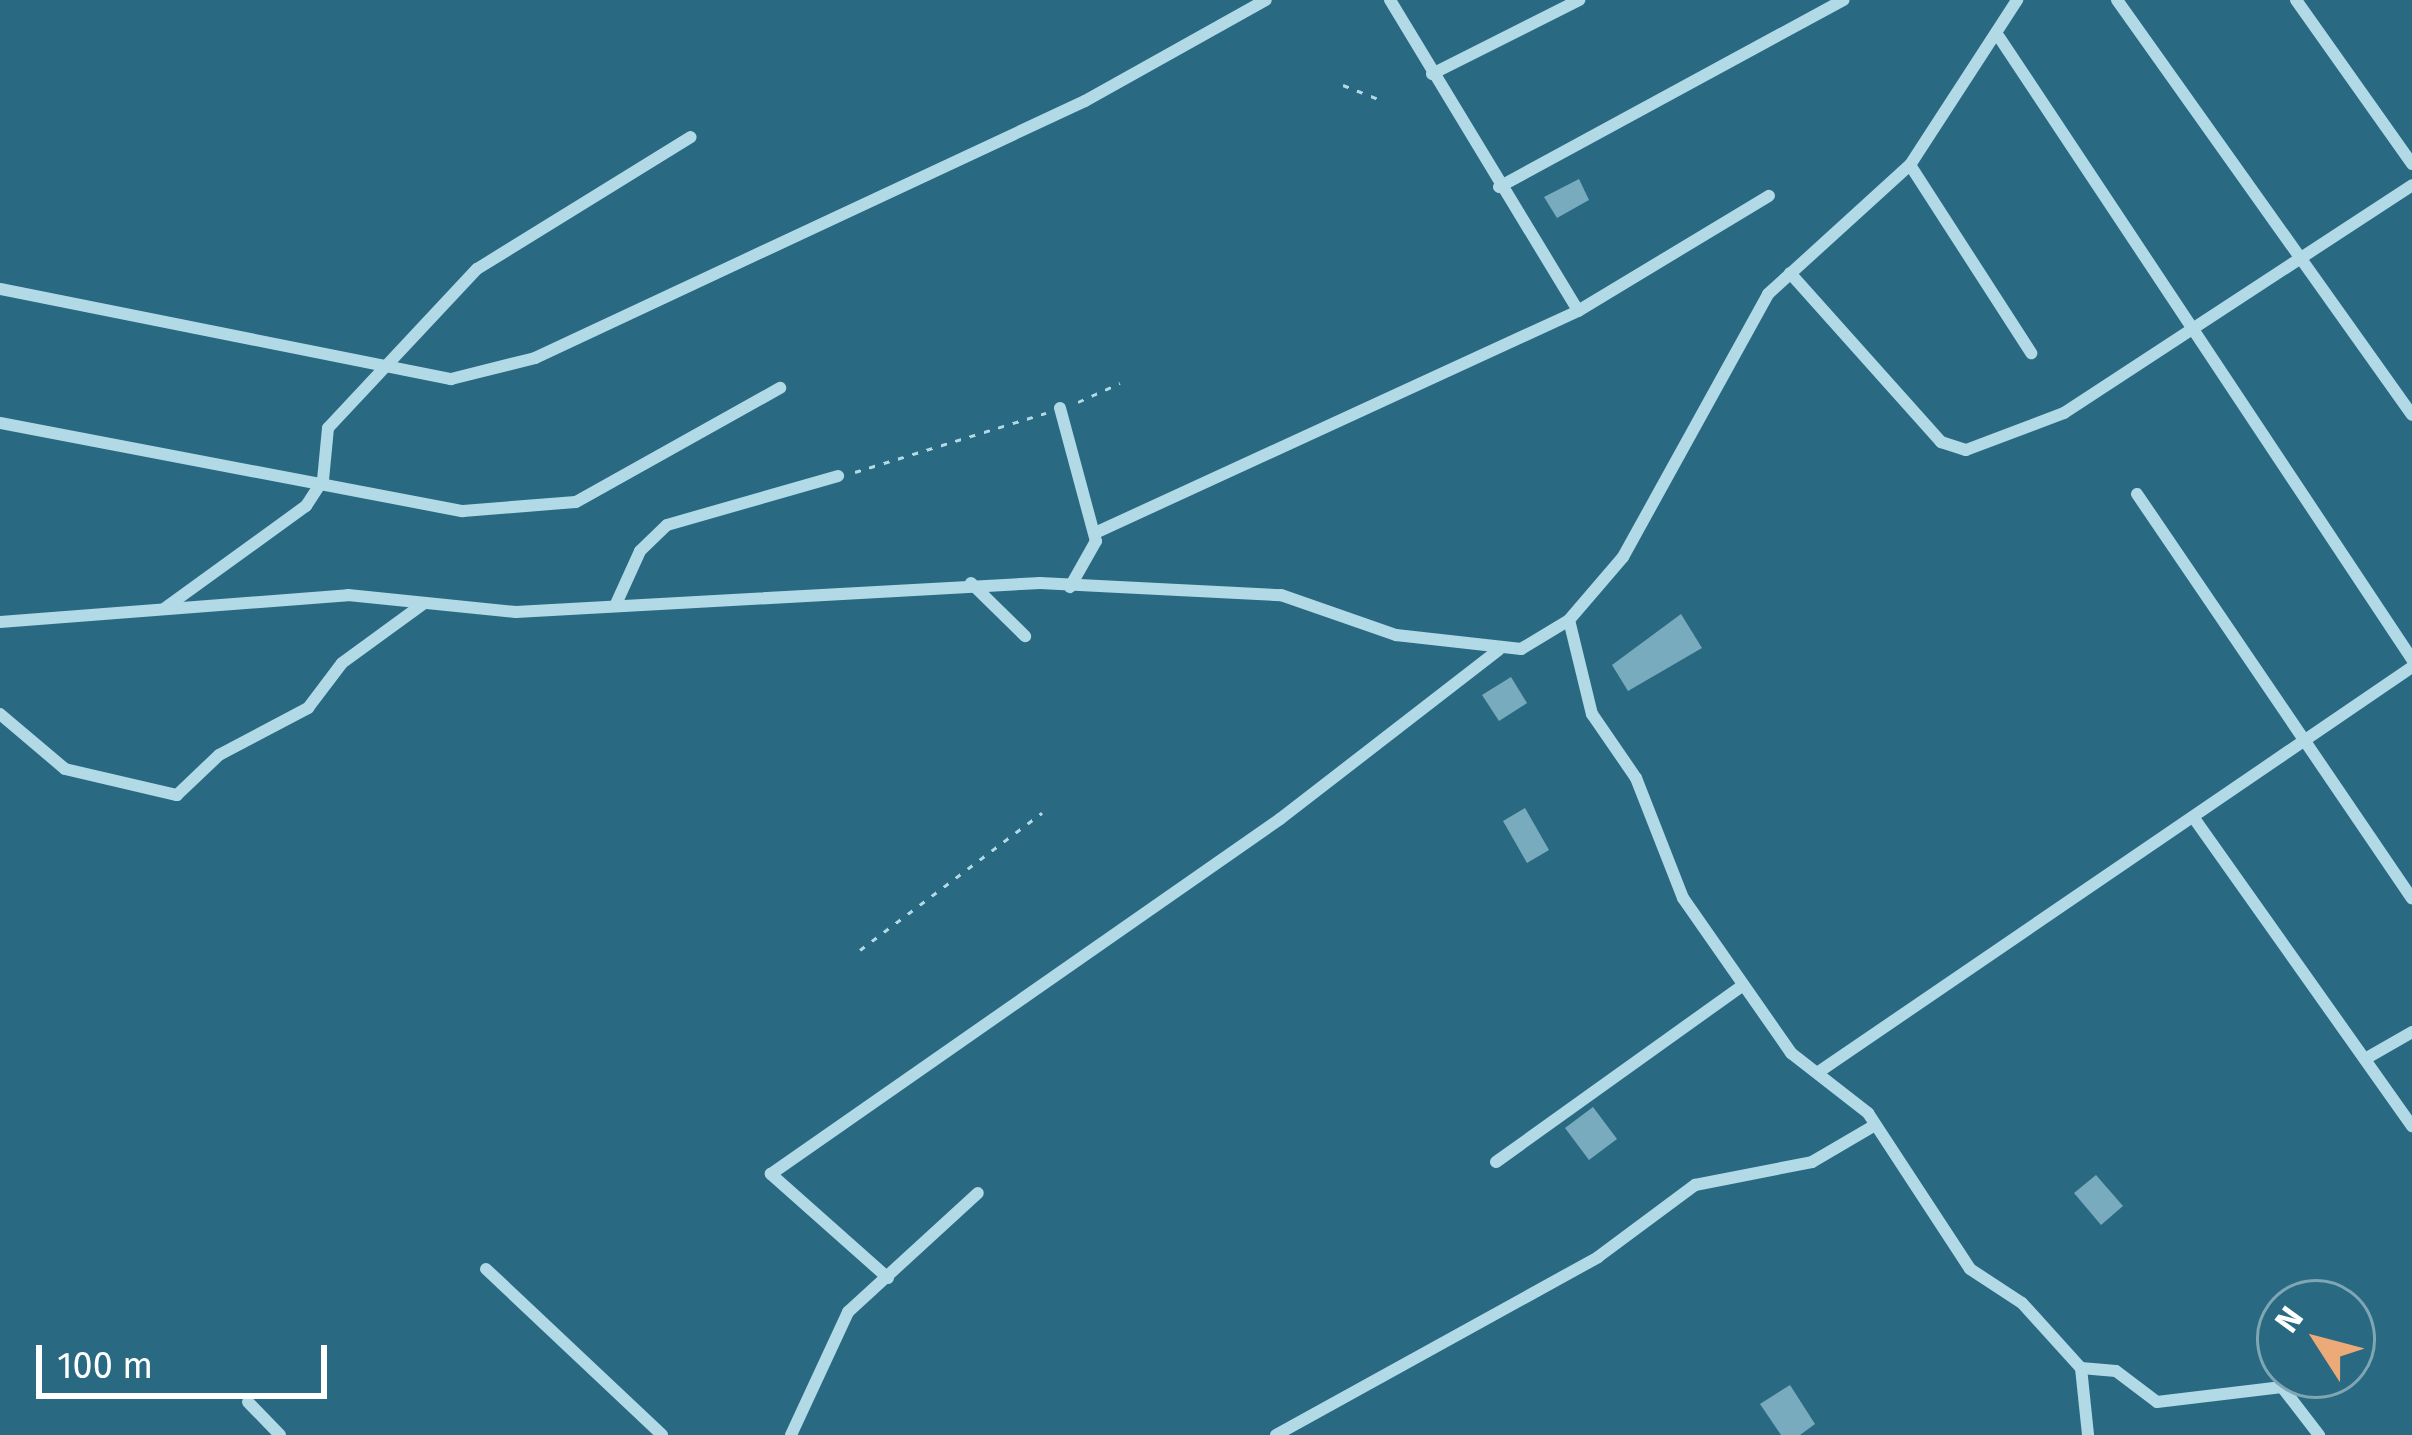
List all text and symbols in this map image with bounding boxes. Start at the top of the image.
north arrow [2256,1279,2376,1399]
text: N [2267,1299,2312,1340]
scale bar [42,1321,333,1395]
text: 100 m [57,1344,153,1388]

